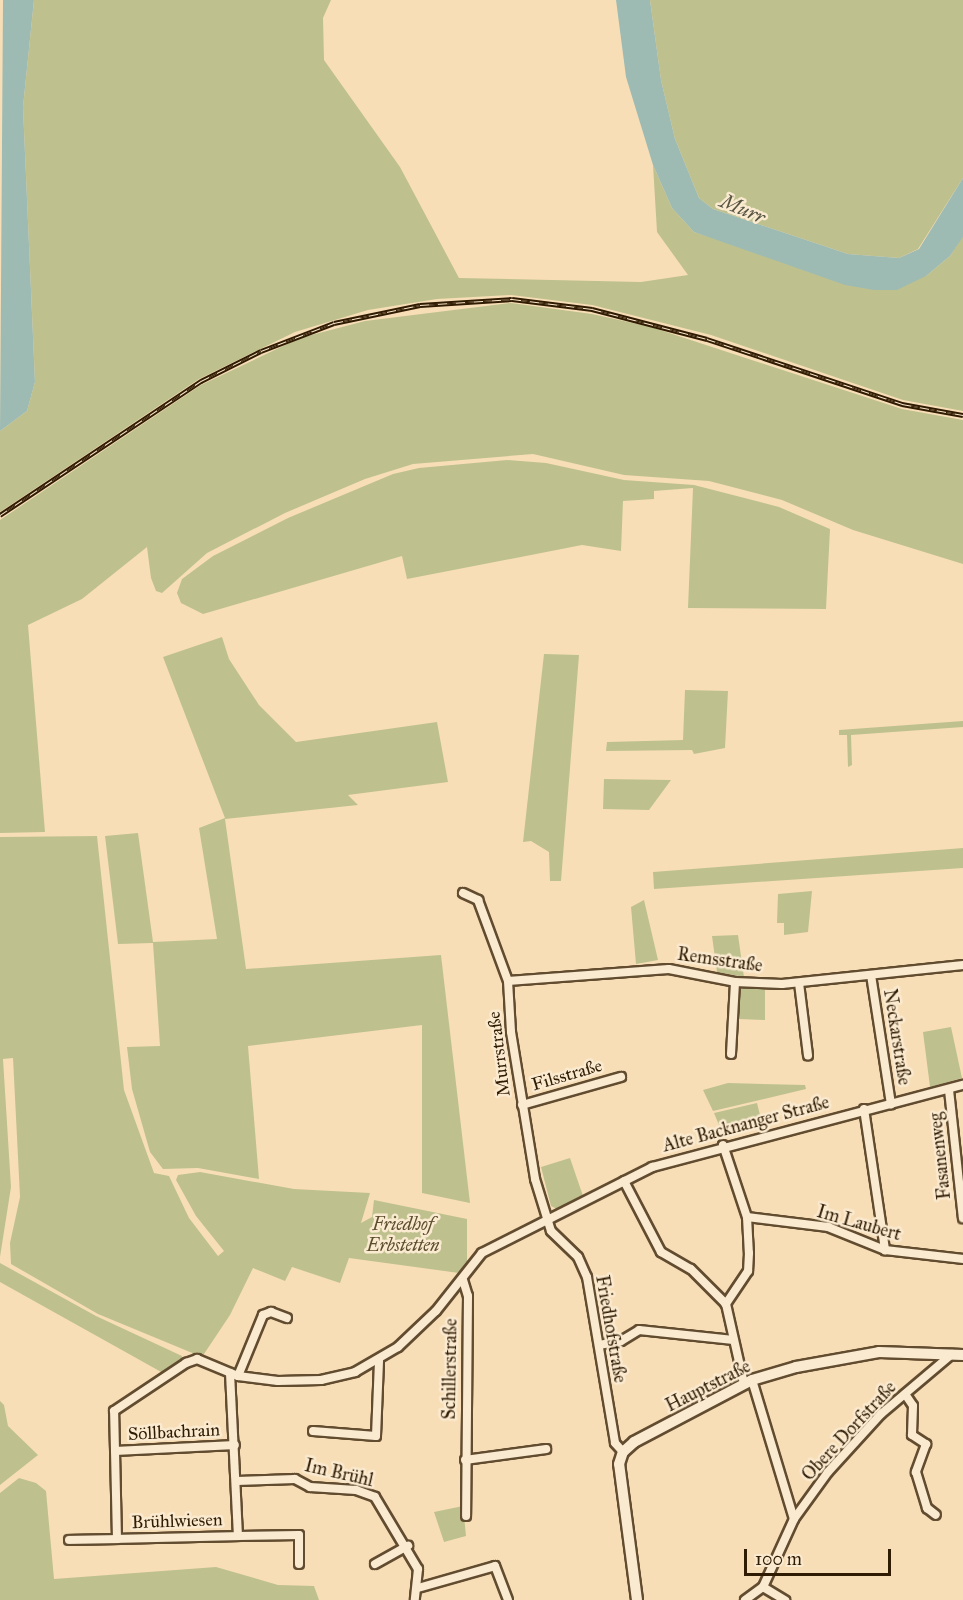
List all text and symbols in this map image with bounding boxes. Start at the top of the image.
water label: Murr [717,189,769,229]
street label: Remsstraße [676,943,764,977]
street label: Neckarstraße [879,987,915,1087]
street label: Murrstraße [483,1010,515,1098]
street label: Filsstraße [529,1055,605,1095]
street label: Alte Backnanger Straße [660,1091,832,1157]
street label: Fasanenweg [925,1111,955,1201]
street label: Im Laubert [814,1201,904,1245]
park label: Friedhof Erbstetten [367,1214,439,1256]
street label: Friedhofstraße [591,1274,631,1384]
street label: Schillerstraße [438,1318,462,1420]
street label: Hauptstraße [662,1355,754,1417]
street label: Obere Dorfstraße [797,1377,901,1485]
street label: Söllbachrain [127,1419,221,1445]
street label: Im Brühl [303,1455,375,1491]
street label: Brühlwiesen [131,1509,223,1533]
scale bar [747,1537,894,1575]
text: 100 m [755,1548,802,1570]

